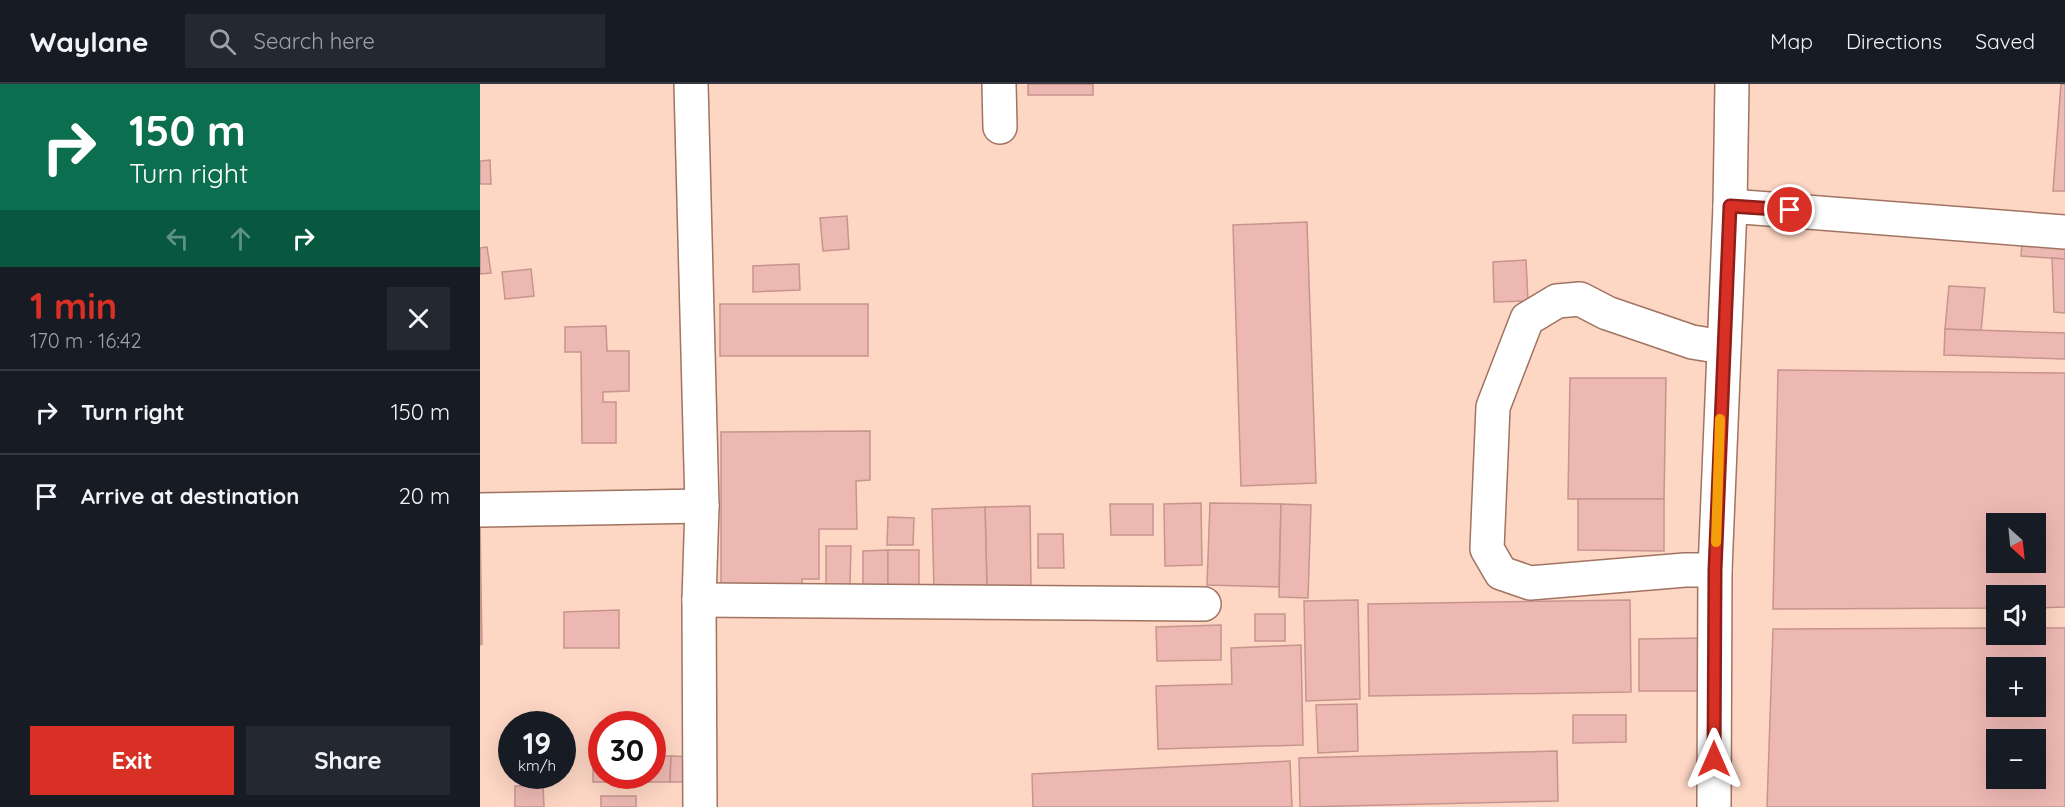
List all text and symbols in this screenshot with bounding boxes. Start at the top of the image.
search box [185,14,605,68]
text: Waylane [30,24,149,59]
icon: search [206,25,239,58]
text: Search here [254,27,375,55]
text: Map [1770,28,1813,54]
text: Directions [1846,28,1942,54]
text: Saved [1975,28,2035,54]
text: 150 m [129,104,246,157]
icon: right [30,108,108,186]
text: Turn right [129,156,248,190]
pin [1764,184,1815,235]
icon: arrive [1773,193,1806,226]
icon: left [161,222,194,255]
icon: ahead [224,222,257,255]
icon: right [287,222,320,255]
text: 1 min [30,283,117,328]
button: close [387,287,450,350]
text: 170 m · 16:42 [30,328,142,353]
icon: right [30,396,63,429]
text: Turn right [81,398,185,426]
text: 150 m [391,398,450,426]
icon: arrive [30,480,63,513]
text: Arrive at destination [81,482,299,510]
text: 20 m [399,482,450,510]
north arrow [1986,513,2046,573]
map controls [1986,513,2046,789]
button: sound [1986,585,2046,645]
button: + [1986,657,2046,717]
speed limit sign: 30 [588,711,666,789]
text: 19 [523,724,551,762]
button: Exit [30,726,234,795]
button: Share [246,726,450,795]
position arrow [1682,727,1746,791]
button: − [1986,729,2046,789]
text: km/h [518,756,556,775]

